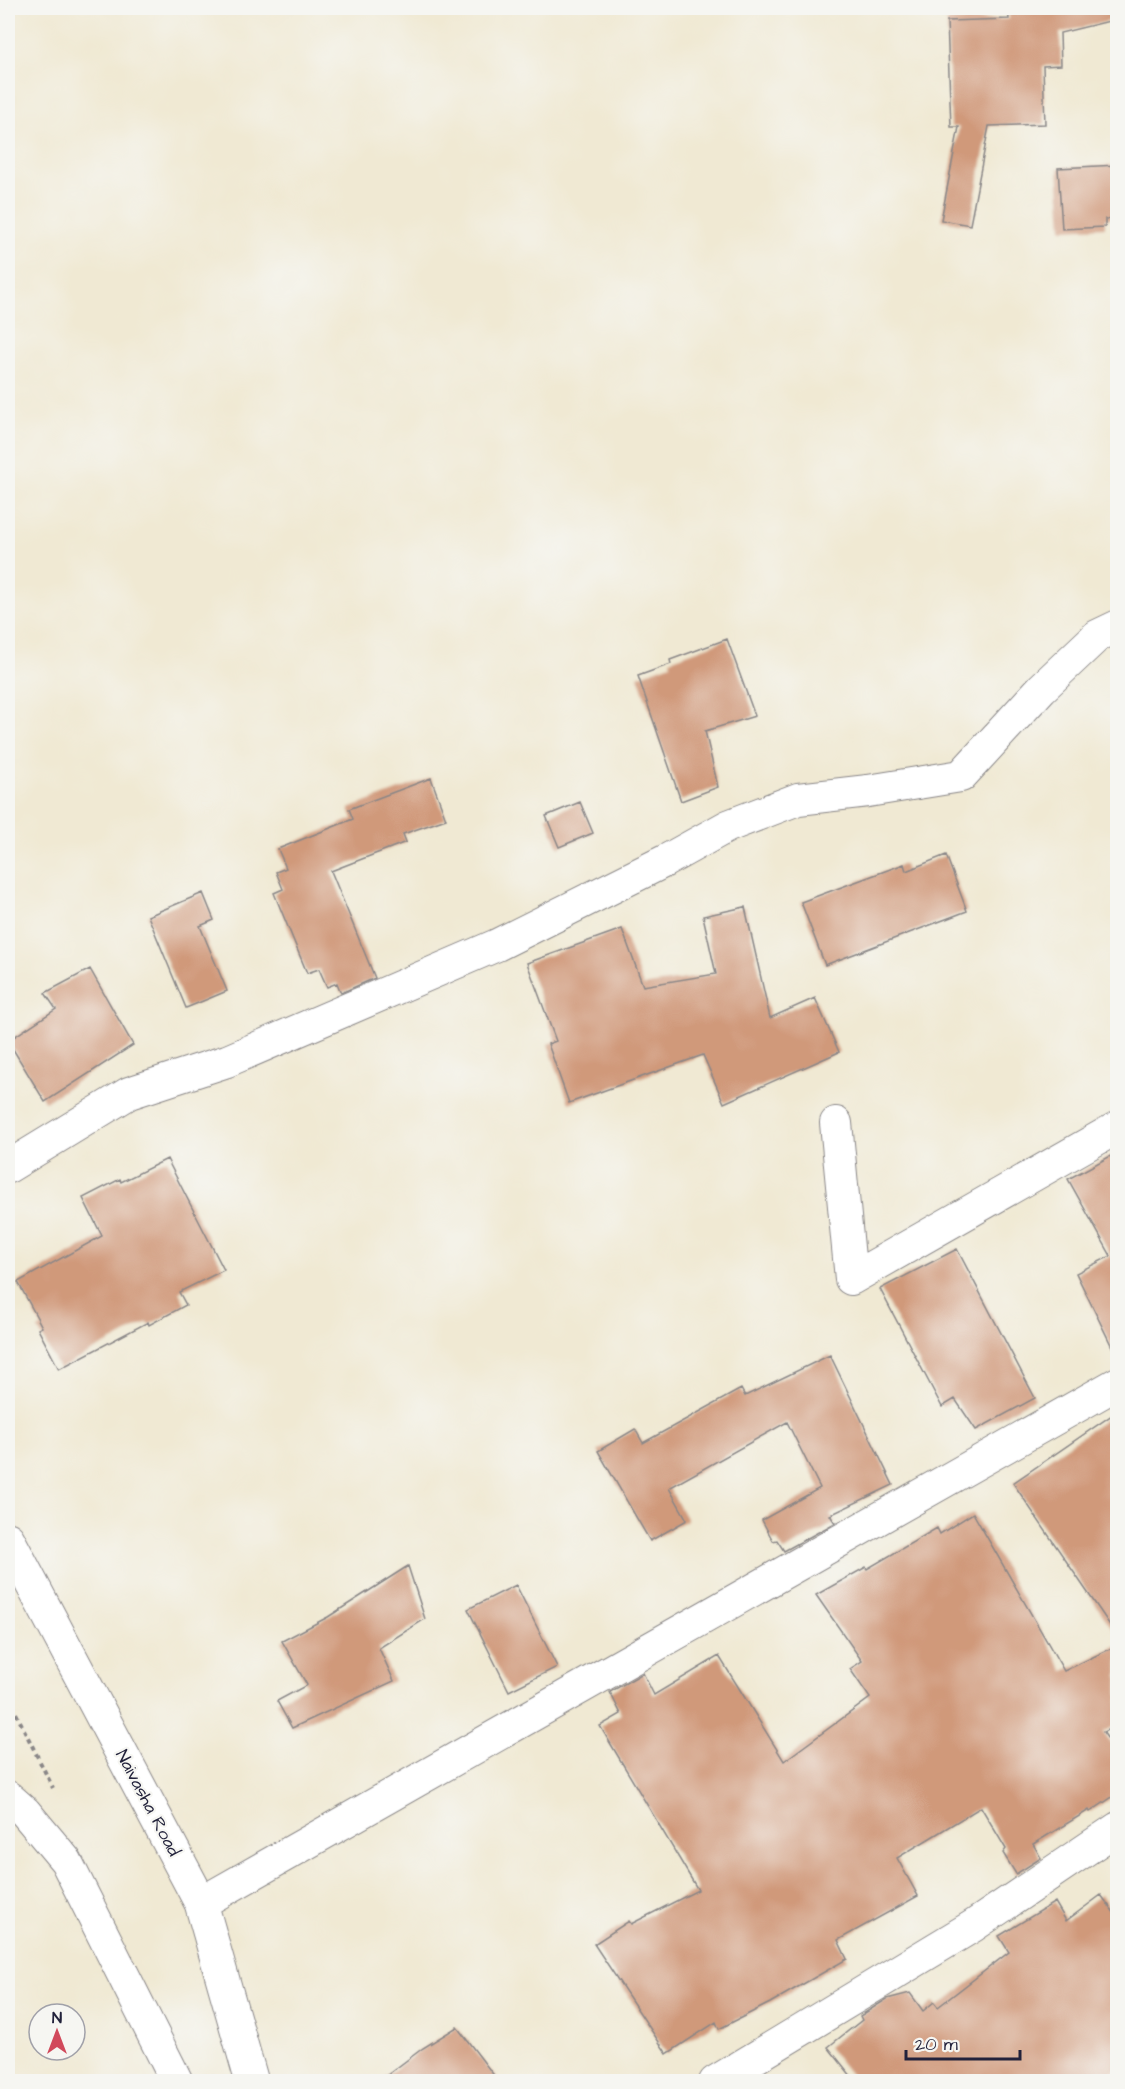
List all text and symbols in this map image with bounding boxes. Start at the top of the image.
street label: Naivasha Road [109,1745,187,1861]
north arrow [27,2002,87,2062]
text: N [52,2007,62,2029]
scale bar [906,2023,1020,2061]
text: 20 m [915,2032,958,2057]

